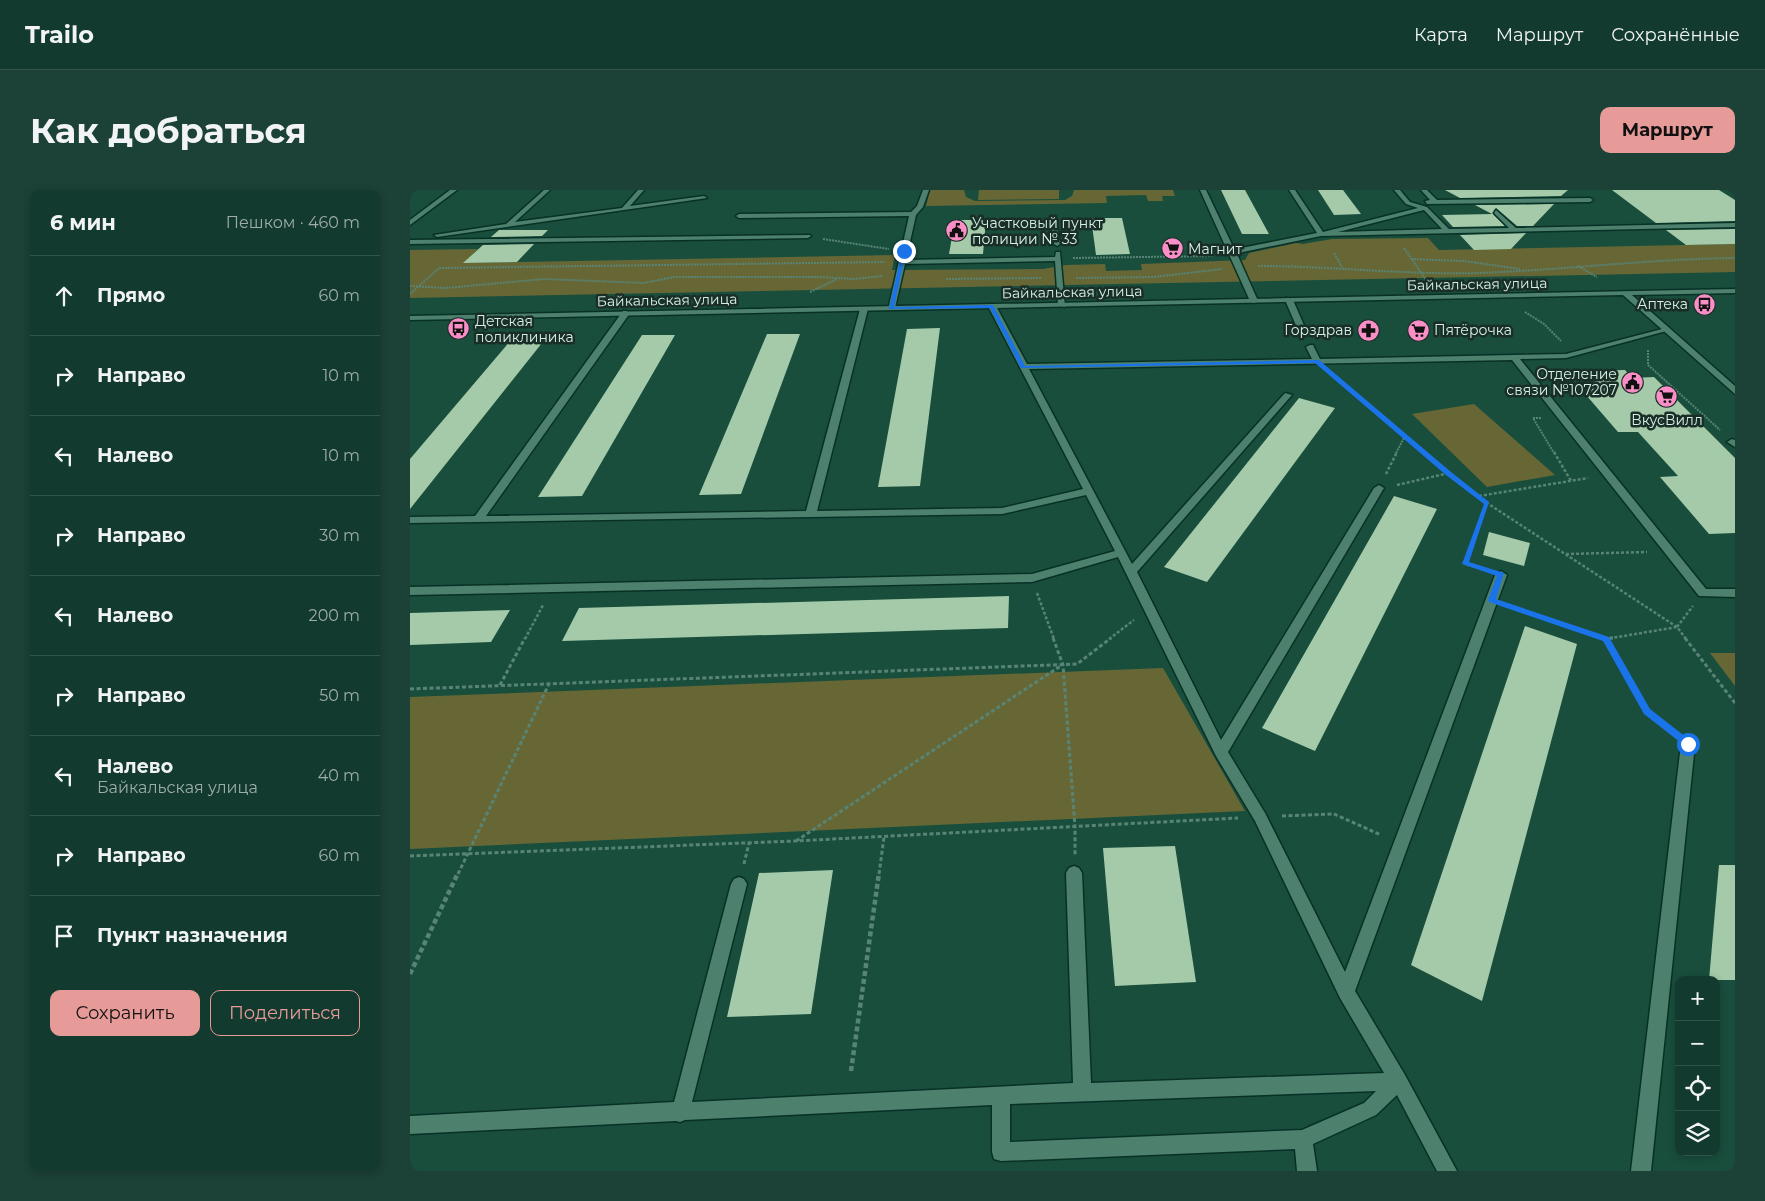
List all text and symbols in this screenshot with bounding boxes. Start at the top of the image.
text: Trailo [25,20,94,49]
text: Карта [1414,24,1468,46]
text: Маршрут [1496,24,1583,46]
text: Сохранённые [1611,24,1740,46]
button: Маршрут [1600,107,1735,153]
text: Как добраться [30,109,307,152]
text: 6 мин [50,210,116,235]
text: Пешком · 460 m [226,213,360,232]
place label: Участковый пункт полиции № 33 [972,214,1103,248]
public building icon: Участковый пункт полиции № 33 [944,219,968,243]
supermarket icon: Магнит [1160,237,1184,261]
route end [893,240,916,263]
place label: Магнит [1188,240,1242,258]
street label: Байкальская улица [1406,274,1548,294]
icon: ahead [50,282,78,310]
street label: Байкальская улица [1001,282,1143,302]
text: Прямо [97,284,165,307]
text: 60 m [318,286,360,305]
street label: Байкальская улица [596,290,738,310]
bus stop icon: Аптека [1692,292,1716,316]
place label: Аптека [1637,295,1688,313]
place label: Детская поликлиника [475,312,574,346]
bus stop icon: Детская поликлиника [447,317,471,341]
pharmacy icon: Горздрав [1356,318,1380,342]
supermarket icon: Пятёрочка [1406,318,1430,342]
place label: Горздрав [1284,321,1352,339]
place label: Пятёрочка [1434,321,1512,339]
icon: right [50,362,78,390]
text: Направо [97,364,186,387]
place label: Отделение связи №107207 [1506,365,1617,399]
text: 10 m [322,366,360,385]
public building icon: Отделение связи №107207 [1621,370,1645,394]
supermarket icon: ВкусВилл [1655,385,1679,409]
place label: ВкусВилл [1631,411,1703,429]
icon: left [50,442,78,470]
text: Налево [97,444,173,467]
text: 10 m [322,446,360,465]
icon: right [50,522,78,550]
text: Направо [97,524,186,547]
text: 30 m [319,526,360,545]
icon: left [50,602,78,630]
text: Налево [97,604,173,627]
text: 200 m [309,606,360,625]
icon: right [50,682,78,710]
text: Направо [97,684,186,707]
text: 50 m [319,686,360,705]
route start [1677,733,1700,756]
text: Налево [97,755,173,778]
icon: left [50,762,78,790]
text: 40 m [318,766,360,785]
text: Байкальская улица [97,778,258,797]
icon: right [50,842,78,870]
text: Направо [97,844,186,867]
text: 60 m [318,846,360,865]
icon: arrive [50,922,78,950]
text: Пункт назначения [97,924,288,947]
map controls [1675,976,1720,1156]
button: + [1675,976,1720,1021]
button: Сохранить [50,990,200,1036]
button: Поделиться [210,990,360,1036]
button: − [1675,1021,1720,1066]
button: locate [1675,1066,1720,1111]
button: layers [1675,1111,1720,1156]

